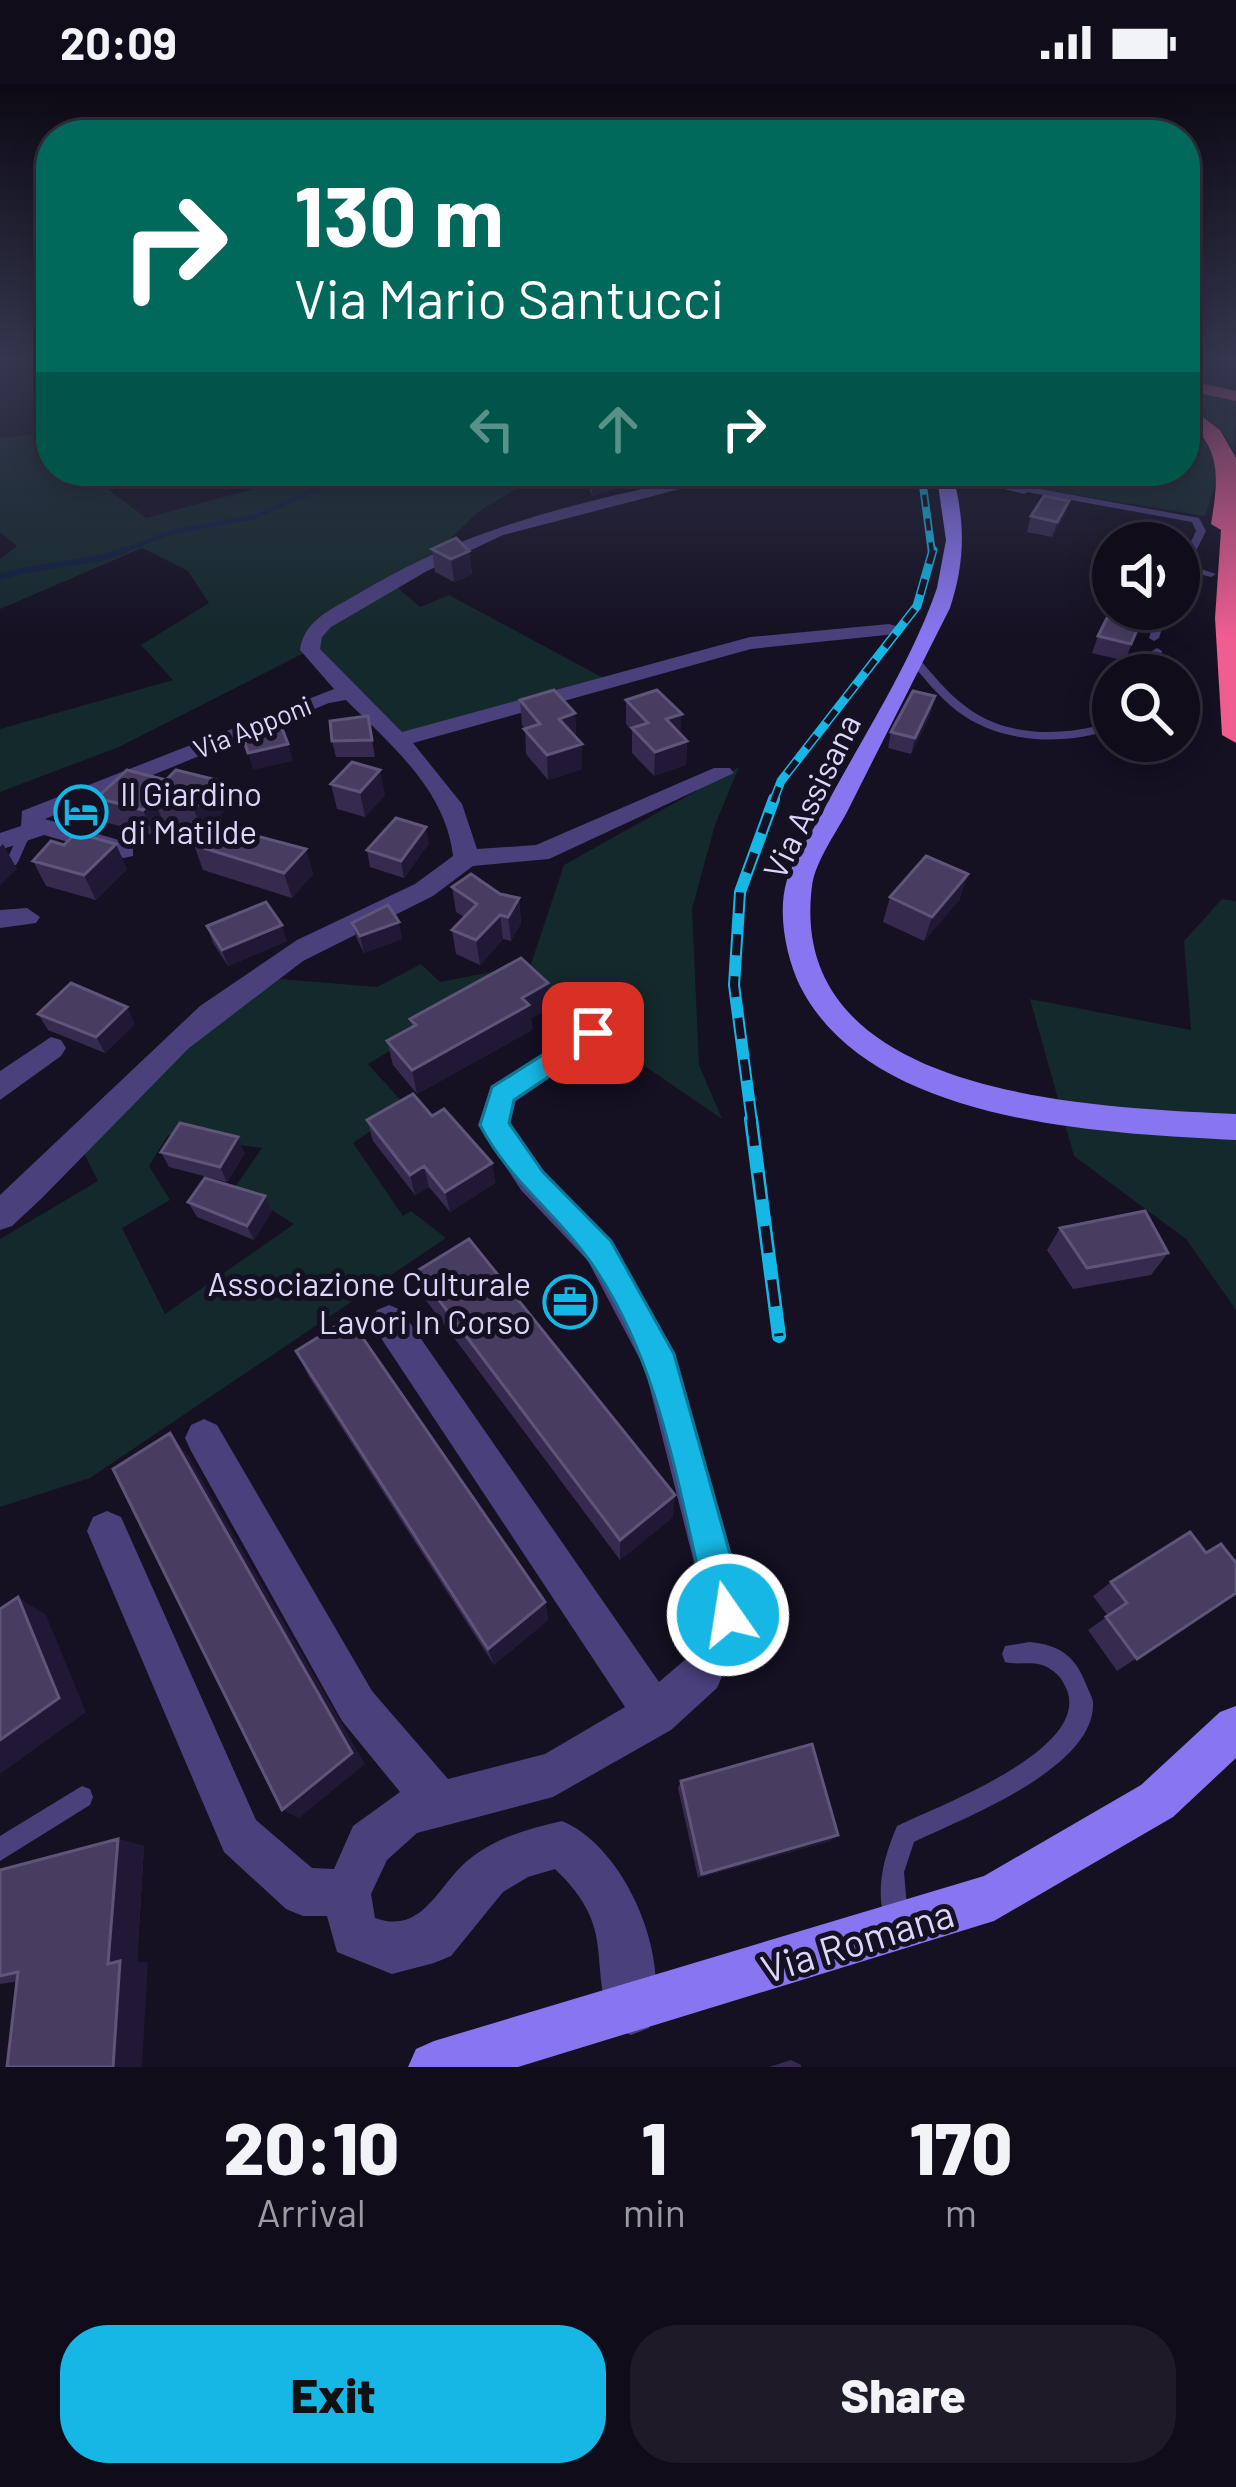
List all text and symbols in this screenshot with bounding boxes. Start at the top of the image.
text: 20:09 [60,15,177,69]
text: 130 m [294,163,504,264]
icon: right [96,168,252,324]
text: Via Mario Santucci [294,265,724,330]
icon: left [459,396,525,462]
icon: ahead [585,396,651,462]
icon: right [711,396,777,462]
map controls [1092,522,1200,762]
button: sound [1092,522,1200,630]
button: search [1092,654,1200,762]
street label: Via Apponi [188,688,316,764]
street label: Via Assisana [754,707,868,885]
place label: Il Giardino di Matilde [120,773,262,851]
hotel icon: Il Giardino di Matilde [53,784,109,840]
pin [542,982,644,1084]
icon: arrive [560,1000,626,1066]
place label: Associazione Culturale Lavori In Corso [207,1263,531,1341]
office icon: Associazione Culturale Lavori In Corso [542,1274,598,1330]
position arrow [665,1552,791,1678]
street label: Via Romana [755,1888,959,1992]
text: 20:10 [224,2103,399,2189]
text: 1 [642,2103,667,2189]
text: 170 [909,2103,1012,2189]
text: Arrival [257,2188,366,2235]
text: min [623,2188,686,2235]
text: m [945,2188,977,2235]
button: Exit [60,2325,606,2463]
button: Share [630,2325,1176,2463]

